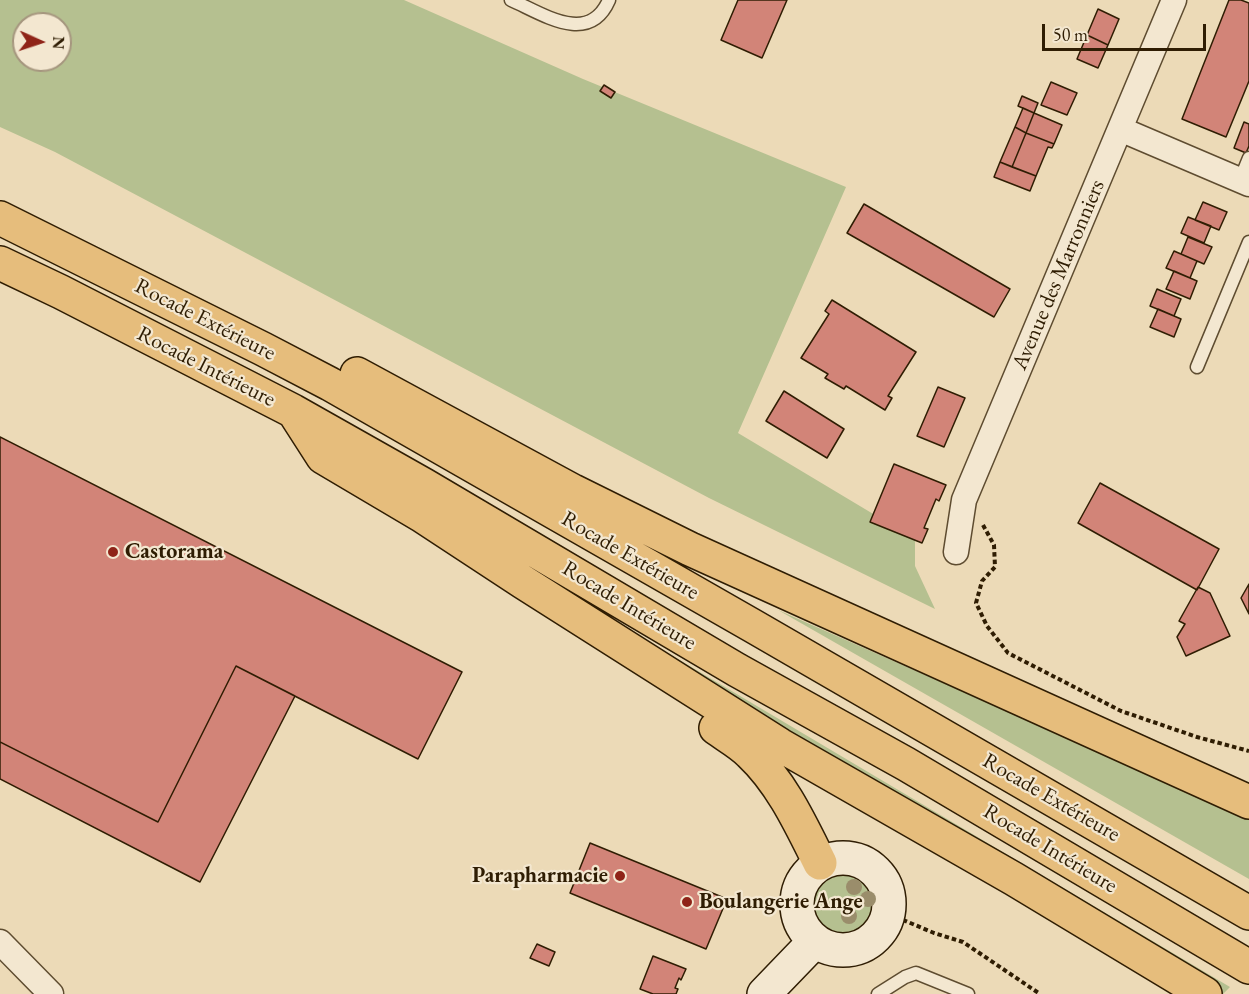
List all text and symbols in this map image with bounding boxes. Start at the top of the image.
north arrow [12,12,72,72]
scale bar [1045,12,1208,50]
text: 50 m [1053,23,1088,46]
text: N [48,36,69,50]
street label: Avenue des Marronniers [1007,176,1111,374]
street label: Rocade Extérieure [130,273,280,367]
street label: Rocade Intérieure [133,321,279,413]
street label: Rocade Extérieure [557,506,703,606]
place label: Castorama [125,539,223,565]
marker: Castorama [106,545,120,559]
street label: Rocade Intérieure [557,556,701,656]
street label: Rocade Extérieure [978,748,1124,848]
street label: Rocade Intérieure [978,799,1122,899]
place label: Parapharmacie [472,863,608,889]
marker: Parapharmacie [613,869,627,883]
place label: Boulangerie Ange [699,889,863,915]
marker: Boulangerie Ange [680,895,694,909]

